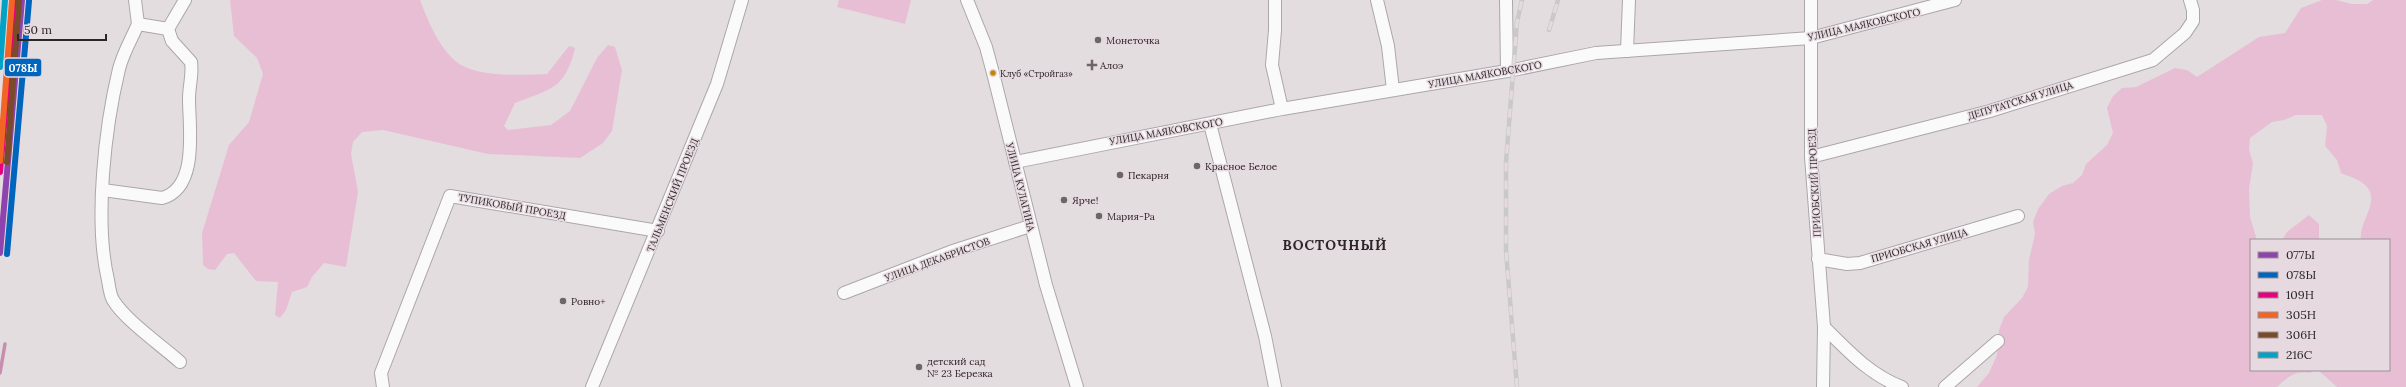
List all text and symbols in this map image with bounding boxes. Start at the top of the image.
street label: УЛИЦА МАЯКОВСКОГО [1806,5,1922,44]
scale bar [18,16,106,42]
text: 50 m [24,22,52,37]
place label: Монеточка [1106,34,1160,47]
marker: Монеточка [1093,35,1103,45]
line badge: 078Ы [4,58,42,77]
street label: УЛИЦА МАЯКОВСКОГО [1426,58,1543,91]
place label: Алоэ [1099,59,1123,72]
marker: Алоэ [1087,60,1097,70]
text: 078Ы [8,61,38,75]
marker: Клуб «Стройгаз» [988,68,998,78]
place label: Клуб «Стройгаз» [1000,68,1073,79]
street label: ДЕПУТАТСКАЯ УЛИЦА [1966,78,2075,123]
street label: УЛИЦА МАЯКОВСКОГО [1107,115,1224,148]
street label: ПРИОБСКИЙ ПРОЕЗД [1805,128,1824,238]
street label: ТАЛЬМЕНСКИЙ ПРОЕЗД [644,136,701,254]
street label: УЛИЦА КУЛАГИНА [1003,140,1038,234]
place label: Красное Белое [1205,160,1278,173]
marker: Красное Белое [1192,161,1202,171]
place label: Пекарня [1128,169,1169,182]
marker: Пекарня [1115,170,1125,180]
street label: ТУПИКОВЫЙ ПРОЕЗД [457,191,567,222]
place label: Ярче! [1072,194,1098,207]
marker: Ярче! [1059,195,1069,205]
place label: Мария-Ра [1107,210,1155,223]
marker: Мария-Ра [1094,211,1104,221]
street label: ПРИОБСКАЯ УЛИЦА [1869,225,1970,265]
street label: УЛИЦА ДЕКАБРИСТОВ [882,234,992,285]
district label: ВОСТОЧНЫЙ [1282,236,1388,254]
legend [2250,239,2390,371]
text: 077Ы [2286,247,2315,262]
text: 078Ы [2286,267,2316,282]
text: 109Н [2286,287,2314,302]
place label: Ровно+ [571,295,606,308]
marker: Ровно+ [558,296,568,306]
text: 305Н [2286,307,2316,322]
text: 306Н [2286,327,2316,342]
text: 216С [2286,347,2313,362]
place label: детский сад № 23 Березка [927,355,993,380]
marker: детский сад № 23 Березка [914,362,924,372]

